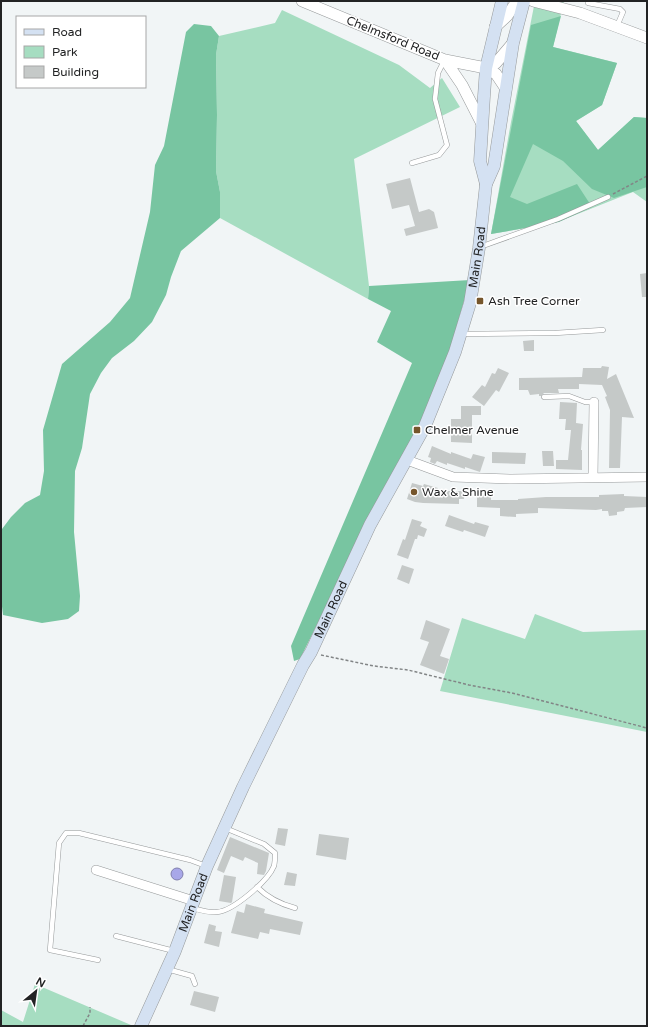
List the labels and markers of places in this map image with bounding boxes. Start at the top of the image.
place label: Ash Tree Corner [488,294,580,308]
marker: Ash Tree Corner [475,296,485,306]
place label: Chelmer Avenue [425,423,519,437]
marker: Chelmer Avenue [412,425,422,435]
place label: Wax & Shine [422,485,494,499]
marker: Wax & Shine [409,487,419,497]

